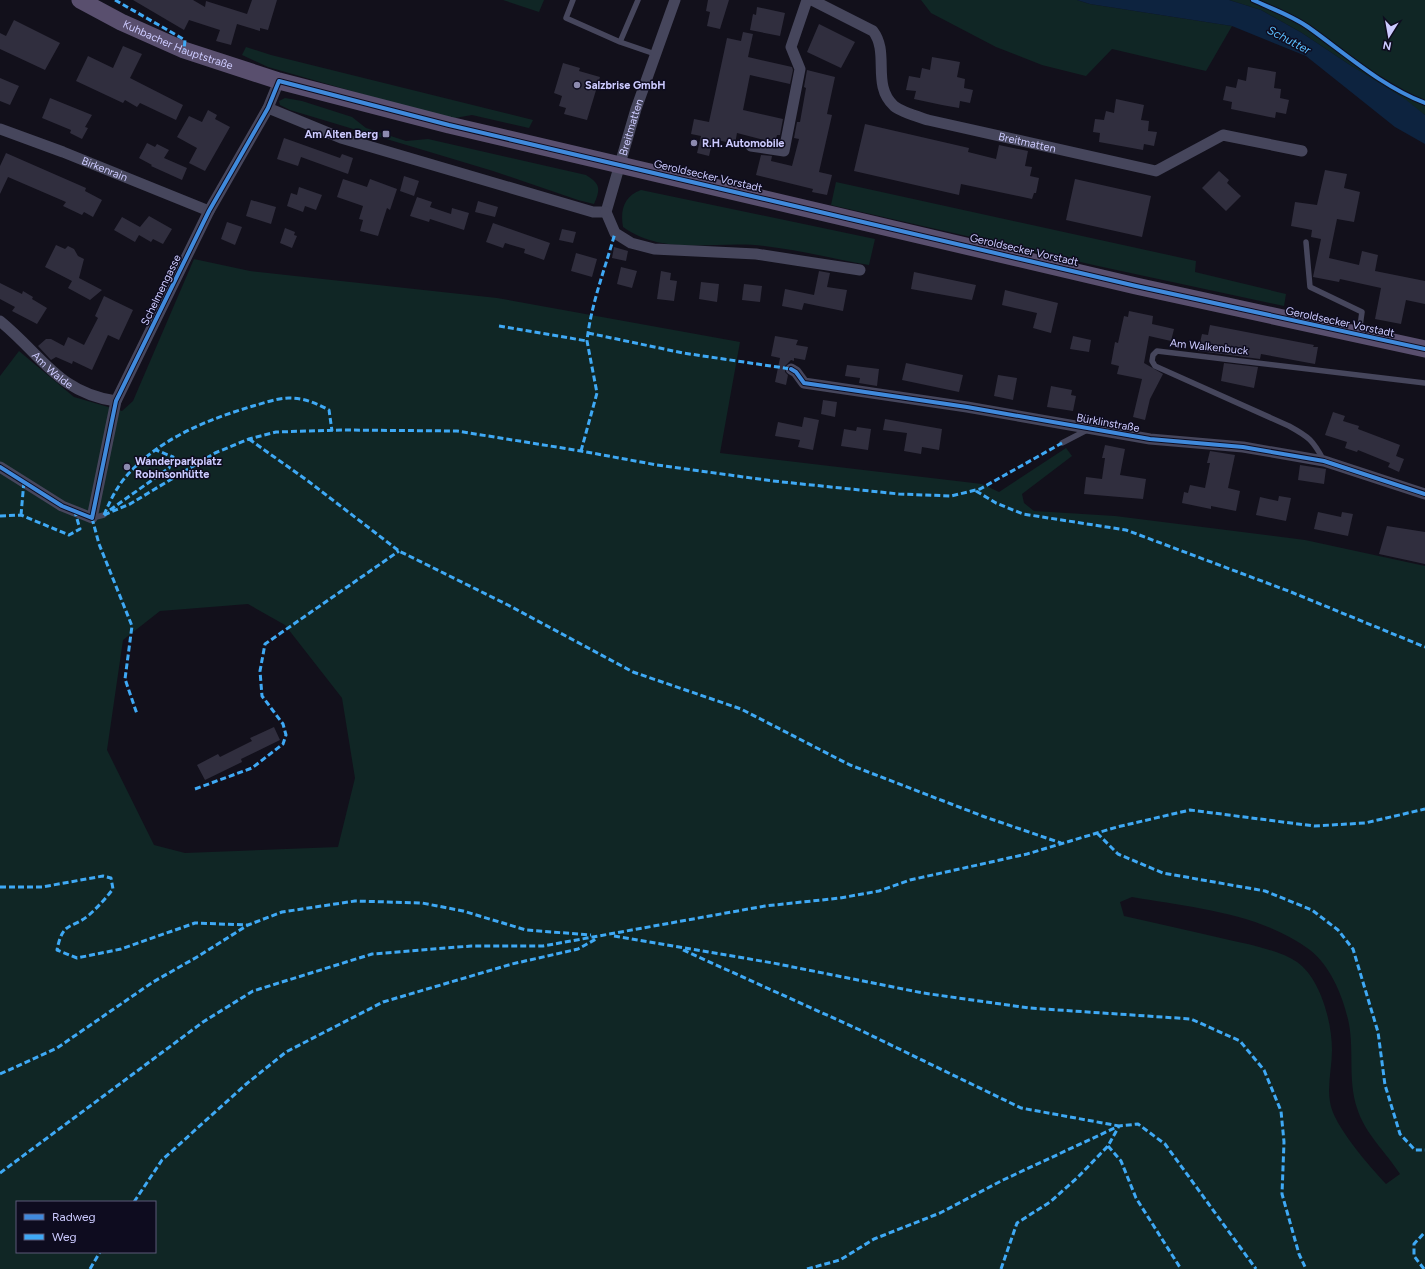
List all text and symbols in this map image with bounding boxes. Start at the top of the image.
north arrow [1369,16,1409,56]
street label: Kuhbacher Hauptstraße [121,17,235,72]
water label: Schutter [1265,23,1314,58]
text: N [1382,38,1393,53]
place label: Salzbrise GmbH [585,79,666,92]
marker: Salzbrise GmbH [572,80,582,90]
street label: Breitmatten [616,97,646,157]
place label: Am Alten Berg [304,128,378,141]
marker: Am Alten Berg [381,129,391,139]
street label: Breitmatten [997,129,1057,155]
place label: R.H. Automobile [702,137,784,150]
marker: R.H. Automobile [689,138,699,148]
street label: Birkenrain [80,154,130,184]
street label: Geroldsecker Vorstadt [653,157,763,195]
street label: Geroldsecker Vorstadt [969,231,1079,269]
street label: Schelmengasse [138,252,184,328]
street label: Geroldsecker Vorstadt [1284,304,1396,340]
street label: Am Walkenbuck [1169,336,1250,358]
street label: Am Walde [29,349,76,391]
street label: Bürklinstraße [1075,411,1141,435]
place label: Wanderparkplatz Robinsonhütte [135,455,222,481]
marker: Wanderparkplatz Robinsonhütte [122,462,132,472]
legend [16,1201,156,1253]
text: Radweg [52,1210,96,1224]
text: Weg [52,1230,77,1244]

